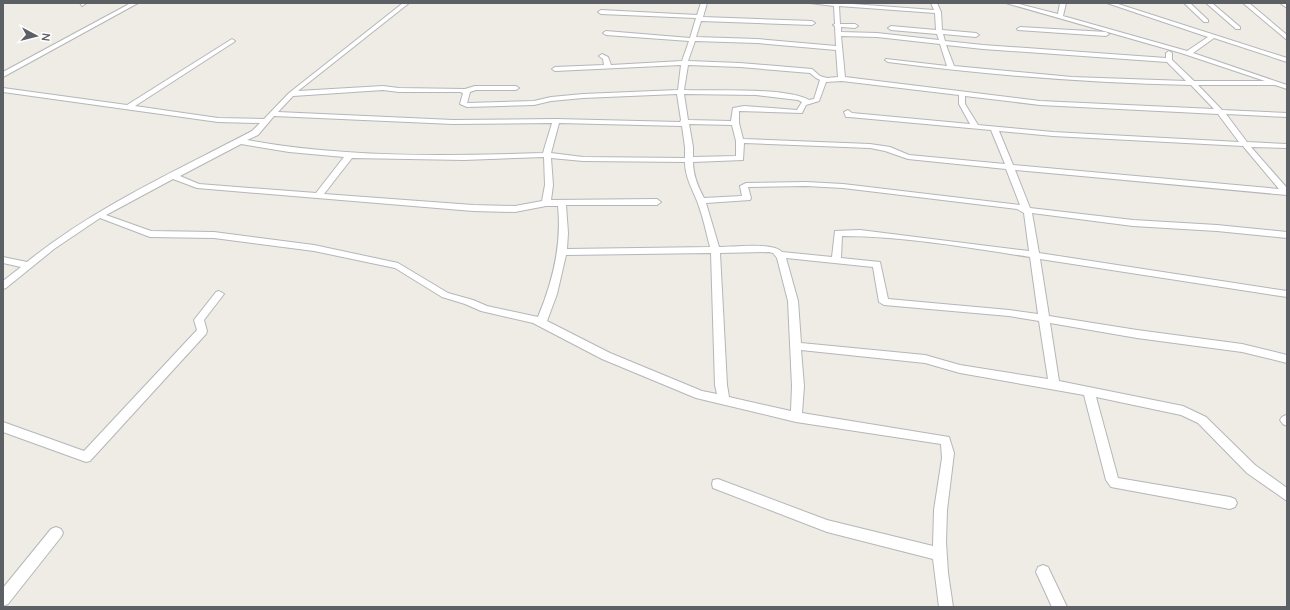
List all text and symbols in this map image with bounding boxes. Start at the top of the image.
north arrow [16,16,56,56]
text: N [38,32,54,42]

